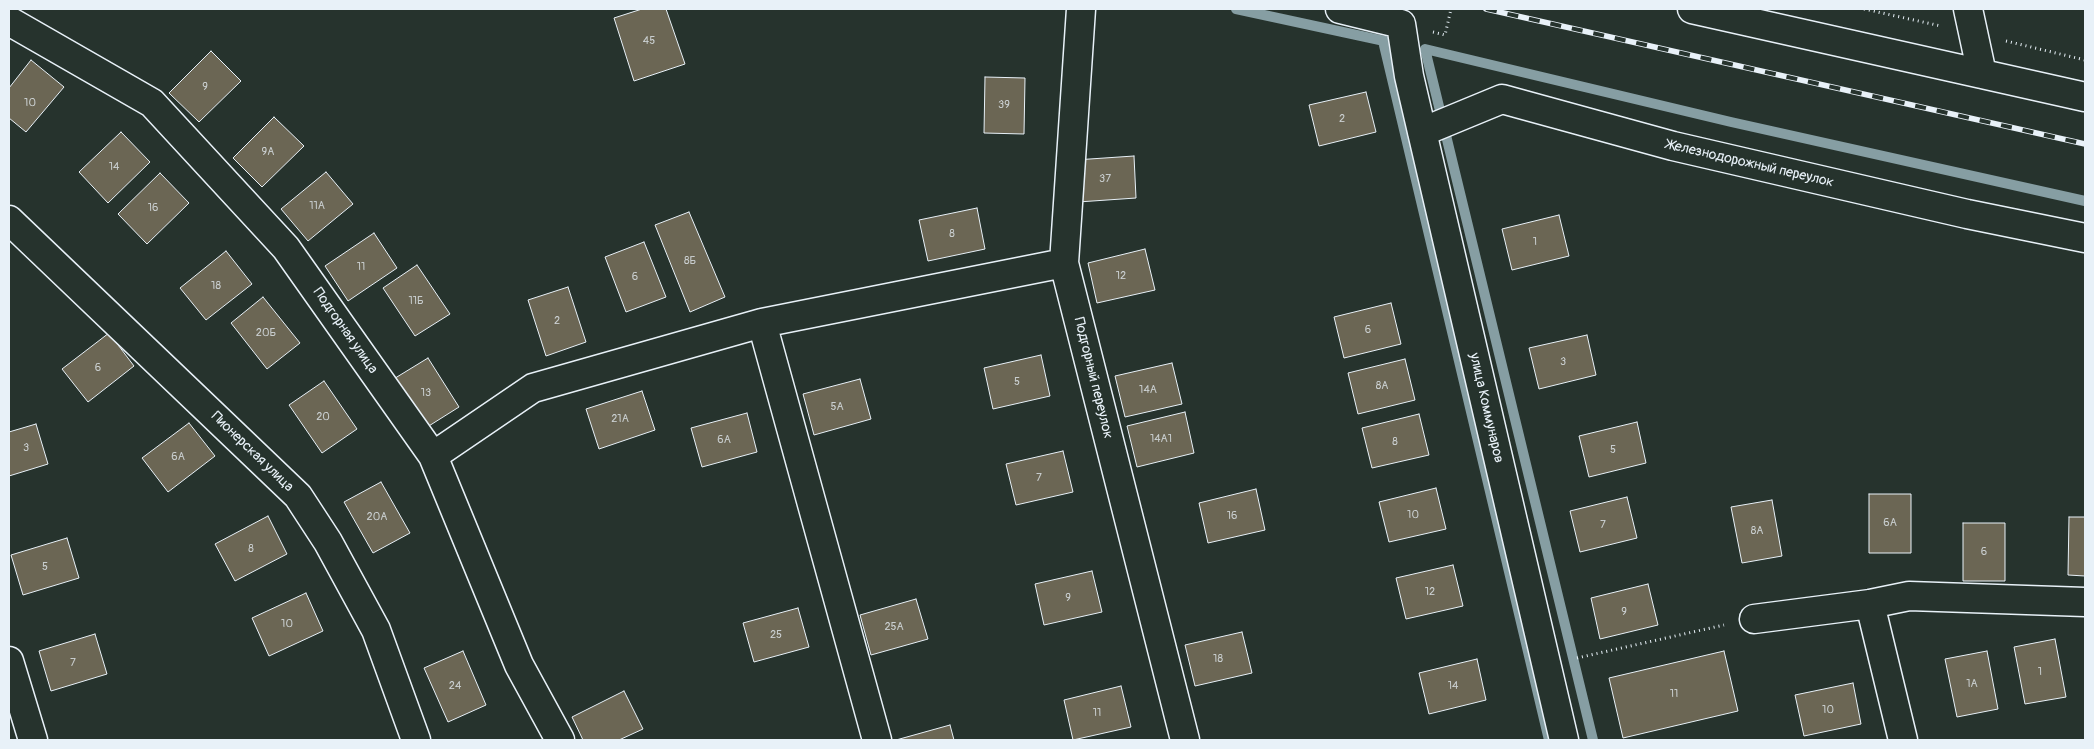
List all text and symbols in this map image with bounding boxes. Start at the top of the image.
house number: 45 [643,34,655,48]
house number: 9 [202,80,208,94]
house number: 10 [24,96,36,110]
house number: 39 [998,98,1010,112]
house number: 2 [1339,112,1345,126]
street label: Железнодорожный переулок [1665,137,1835,191]
house number: 9А [262,145,274,159]
house number: 14 [109,160,119,174]
house number: 37 [1099,172,1111,186]
house number: 11А [309,199,325,213]
house number: 16 [148,201,158,215]
house number: 8 [949,227,955,241]
house number: 1 [1533,235,1537,249]
house number: 8Б [684,254,696,268]
house number: 11 [357,260,365,274]
house number: 12 [1116,269,1126,283]
house number: 6 [632,270,638,284]
house number: 18 [211,279,221,293]
street label: Подгорная улица [309,285,381,377]
house number: 11Б [408,294,424,308]
house number: 2 [554,314,560,328]
street label: Подгорный переулок [1070,316,1116,440]
house number: 6 [1365,323,1371,337]
house number: 20Б [256,326,276,340]
street label: улица Коммунаров [1465,351,1507,465]
house number: 3 [1560,355,1566,369]
house number: 6 [95,361,101,375]
house number: 5 [1014,375,1020,389]
house number: 8А [1376,379,1388,393]
house number: 14А [1139,383,1157,397]
house number: 13 [421,386,431,400]
house number: 5А [830,400,844,414]
street label: Пионерская улица [207,408,297,496]
house number: 20 [316,410,330,424]
house number: 21А [611,412,629,426]
house number: 14А1 [1150,432,1172,446]
house number: 6А [717,433,731,447]
house number: 8 [1392,435,1398,449]
house number: 3 [23,441,29,455]
house number: 5 [1610,443,1616,457]
house number: 6А [171,450,185,464]
house number: 7 [1036,471,1042,485]
house number: 10 [1407,508,1419,522]
house number: 16 [1227,509,1237,523]
house number: 20А [367,510,387,524]
house number: 6А [1883,516,1897,530]
house number: 7 [1600,518,1606,532]
house number: 8А [1751,524,1763,538]
house number: 8 [248,542,254,556]
house number: 6 [1981,545,1987,559]
house number: 5 [42,560,48,574]
house number: 12 [1425,585,1435,599]
house number: 9 [1065,591,1071,605]
house number: 9 [1621,605,1627,619]
house number: 10 [281,617,293,631]
house number: 25А [884,620,904,634]
house number: 25 [770,628,782,642]
house number: 18 [1213,652,1223,666]
house number: 7 [70,656,76,670]
house number: 1 [2038,665,2042,679]
house number: 1А [1966,677,1978,691]
house number: 24 [449,679,461,693]
house number: 14 [1448,679,1458,693]
house number: 11 [1670,687,1678,701]
house number: 10 [1822,703,1834,717]
house number: 11 [1093,706,1101,720]

